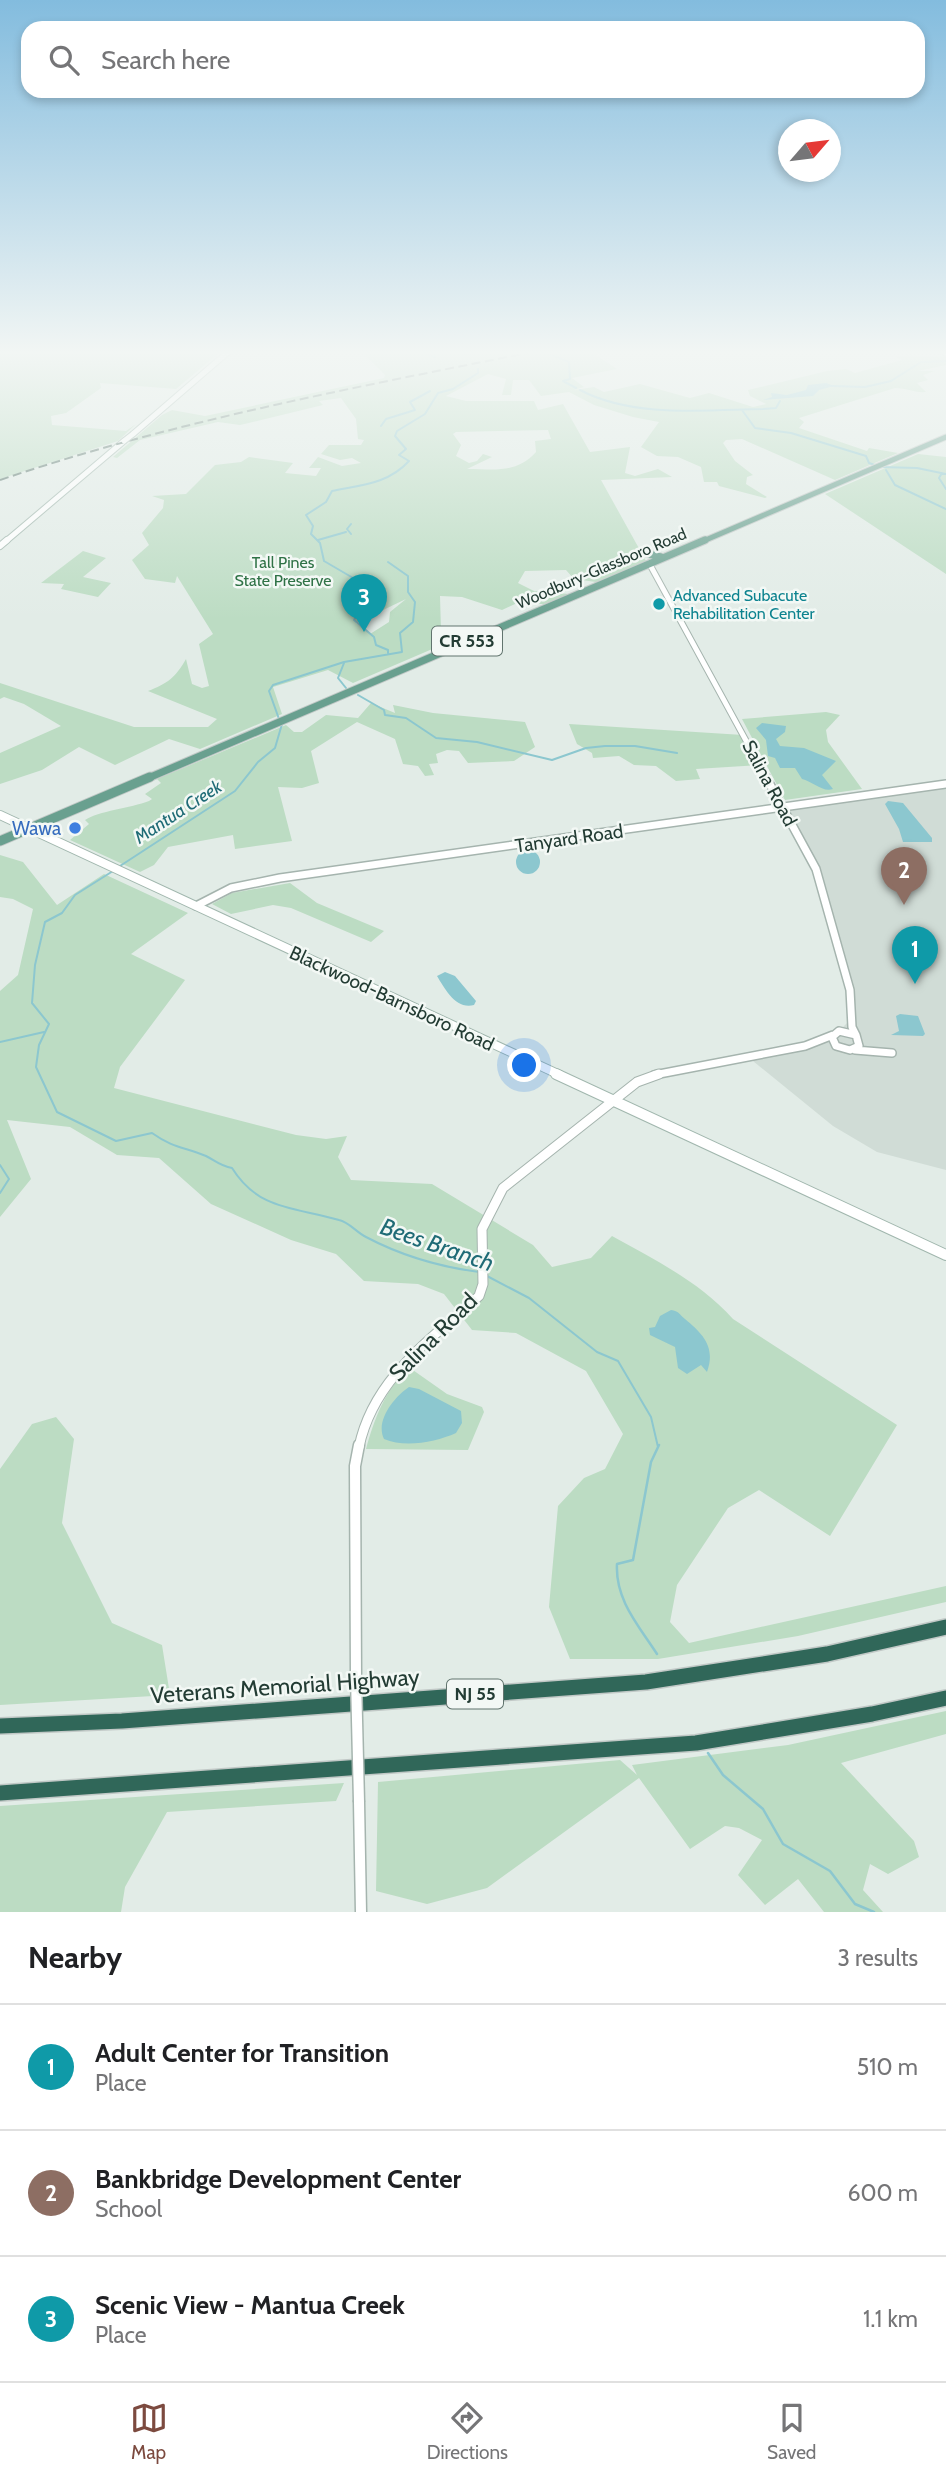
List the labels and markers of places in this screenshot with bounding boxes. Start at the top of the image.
pin: 3 [341,574,387,632]
place label: Advanced Subacute Rehabilitation Center [673,586,816,623]
marker: Advanced Subacute Rehabilitation Center [651,596,667,612]
place label: Wawa [12,817,61,840]
marker: Wawa [67,820,83,836]
pin: 2 [881,847,927,905]
pin: 1 [892,926,938,984]

